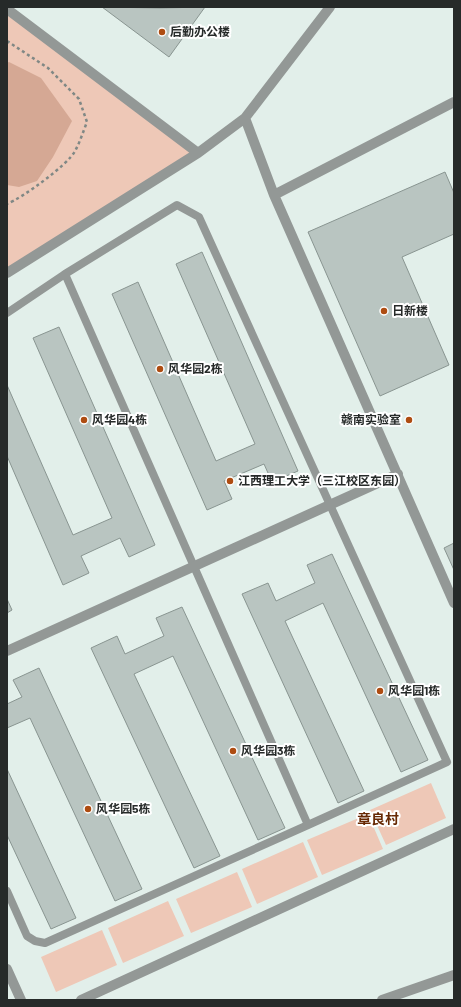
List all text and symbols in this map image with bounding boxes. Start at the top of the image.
place label: 后勤办公楼 [170,24,230,38]
marker: 后勤办公楼 [157,27,167,37]
place label: 日新楼 [392,303,428,317]
marker: 日新楼 [379,306,389,316]
place label: 风华园2栋 [168,361,223,375]
marker: 风华园2栋 [155,364,165,374]
place label: 风华园4栋 [92,412,147,426]
place label: 赣南实验室 [341,412,401,426]
marker: 风华园4栋 [79,415,89,425]
marker: 赣南实验室 [404,415,414,425]
place label: 江西理工大学（三江校区东园） [238,473,406,487]
marker: 江西理工大学（三江校区东园） [225,476,235,486]
place label: 风华园1栋 [388,683,440,697]
marker: 风华园1栋 [375,686,385,696]
place label: 风华园3栋 [241,743,295,757]
marker: 风华园3栋 [228,746,238,756]
place label: 风华园5栋 [96,801,150,815]
marker: 风华园5栋 [83,804,93,814]
district label: 章良村 [357,810,399,827]

